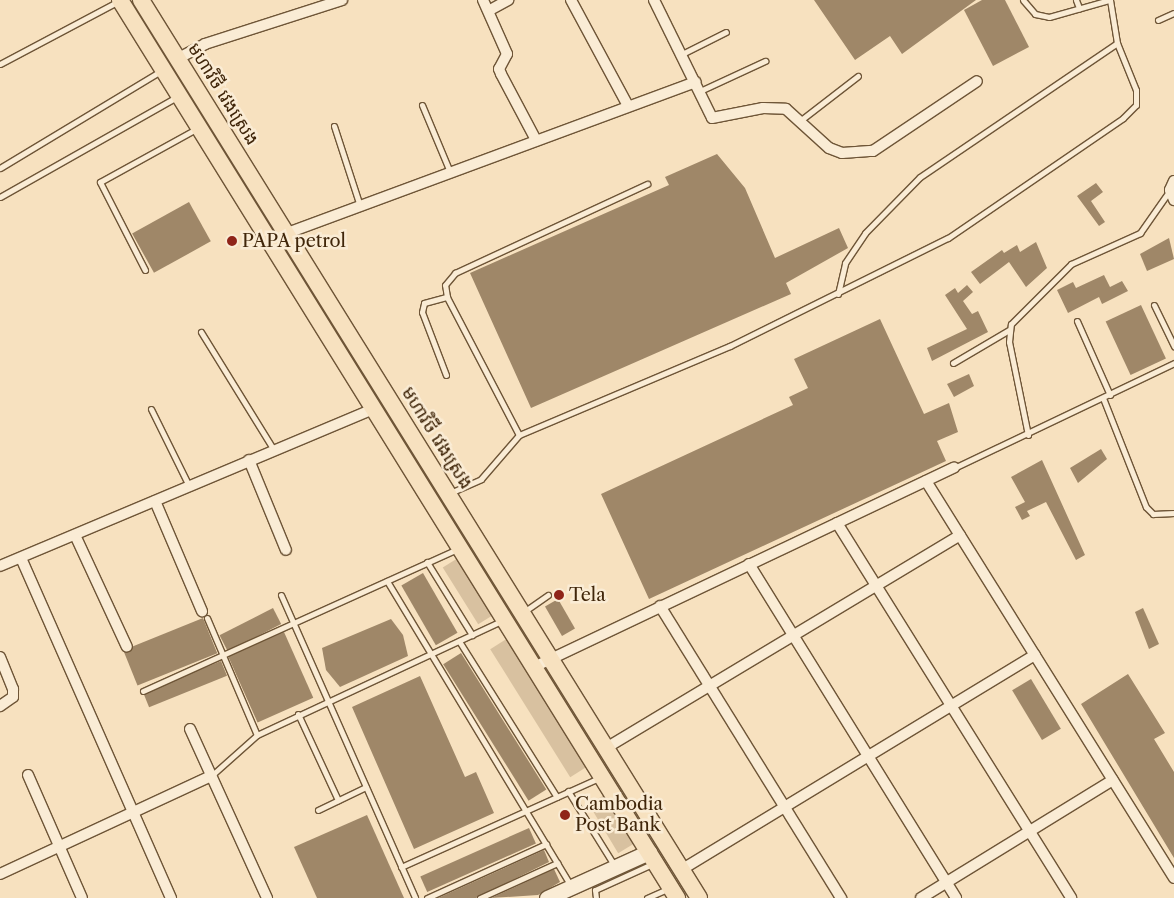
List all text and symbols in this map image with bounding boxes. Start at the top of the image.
street label: មហាវិថី វេងស្រេង [183,39,263,149]
place label: PAPA petrol [242,230,347,252]
marker: PAPA petrol [226,235,238,247]
street label: មហាវិថី វេងស្រេង [397,383,477,493]
place label: Tela [569,584,606,606]
marker: Tela [553,589,565,601]
place label: Cambodia Post Bank [575,794,663,836]
marker: Cambodia Post Bank [559,809,571,821]

